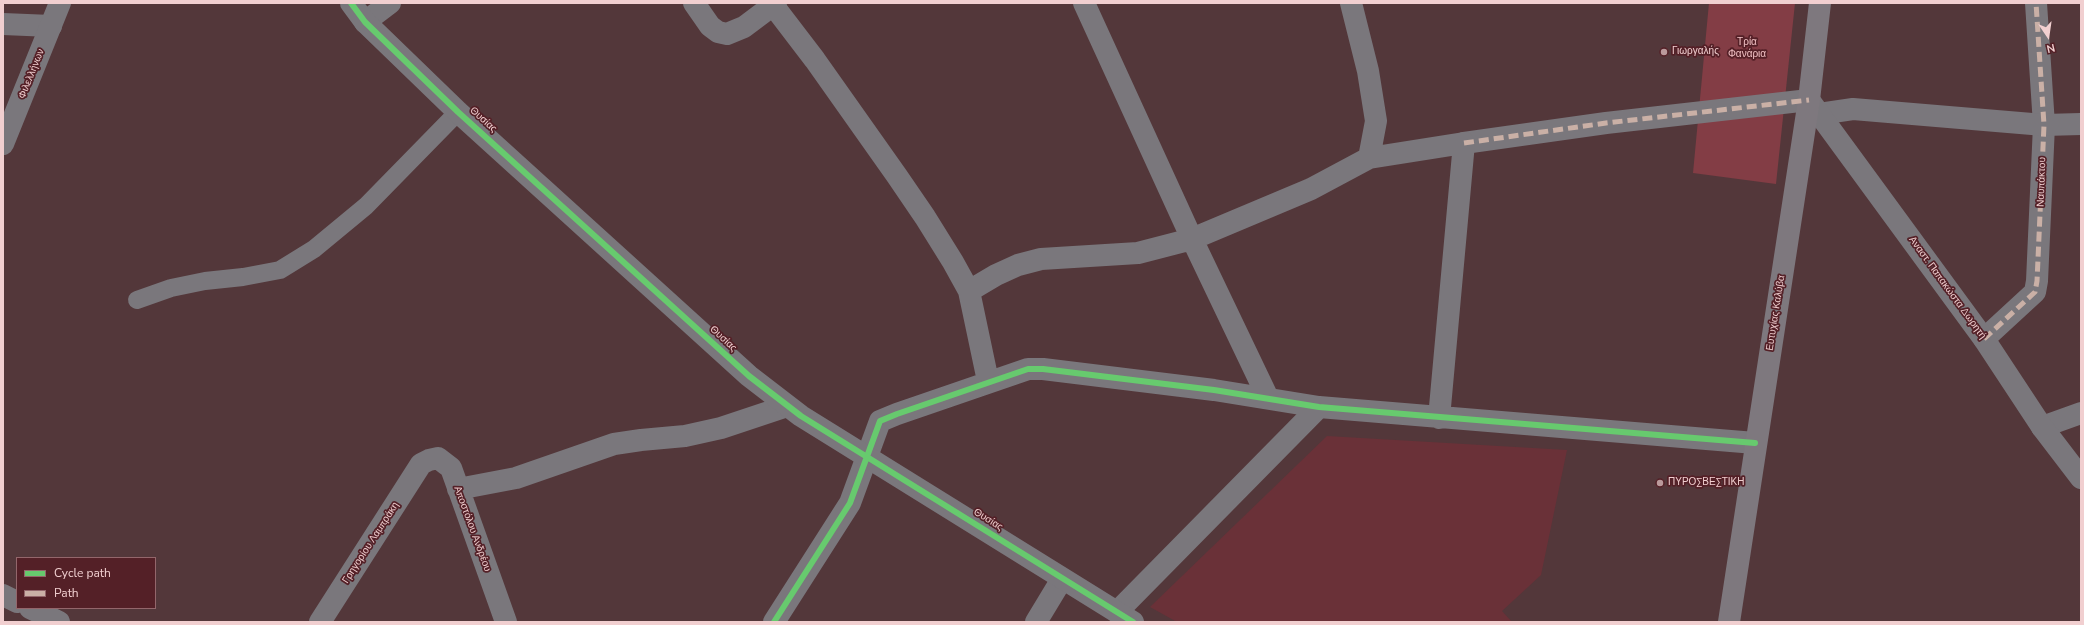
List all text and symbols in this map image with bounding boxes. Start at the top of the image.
north arrow [2028,16,2068,56]
park label: Τρία Φανάρια [1728,37,1766,60]
text: N [2045,40,2057,56]
place label: Γιωργαλής [1672,46,1719,58]
street label: Φιλελλήνων [17,47,47,101]
marker: Γιωργαλής [1659,47,1669,57]
street label: Θυσίας [467,105,499,135]
street label: Ναυπάκτου [2035,157,2049,207]
street label: Αναστ. Παπακώστα Δωρητή [1906,234,1988,342]
street label: Ευτυχίας Καλύβα [1764,274,1788,352]
street label: Θυσίας [707,324,739,354]
place label: ΠΥΡΟΣΒΕΣΤΙΚΗ [1668,477,1744,489]
marker: ΠΥΡΟΣΒΕΣΤΙΚΗ [1655,478,1665,488]
street label: Αποστόλου Ανδρέου [451,485,493,573]
street label: Γρηγορίου Λαμπράκη [340,500,402,586]
street label: Θυσίας [971,506,1005,534]
legend [16,557,156,609]
text: Cycle path [54,565,111,581]
text: Path [54,585,79,601]

